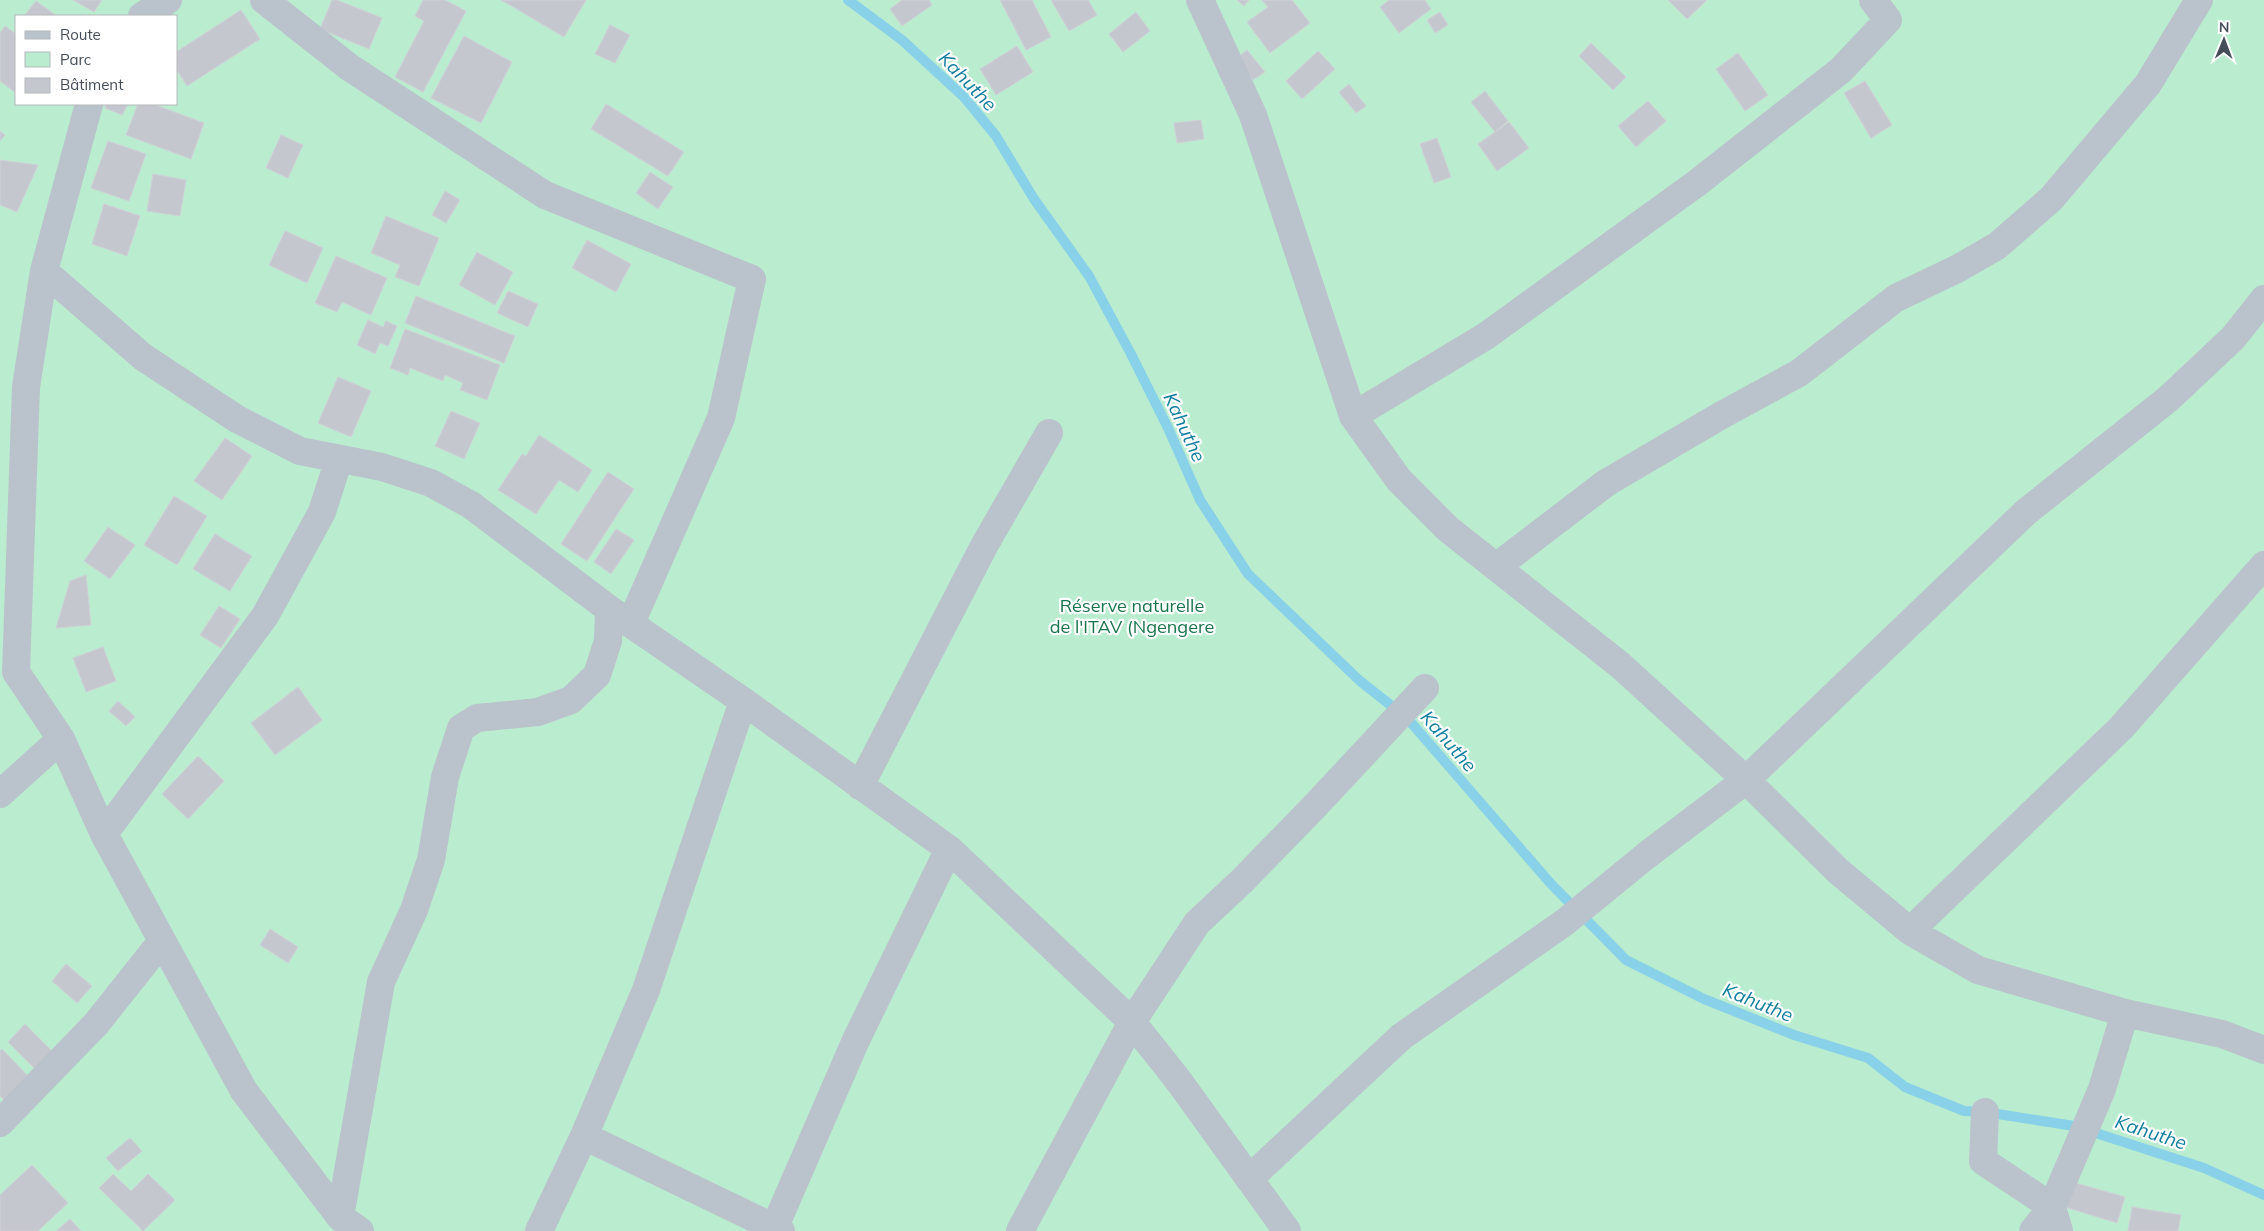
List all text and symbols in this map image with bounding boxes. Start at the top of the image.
legend [15,15,178,105]
north arrow [2199,15,2249,65]
text: N [2219,18,2230,36]
text: Route [60,25,101,44]
water label: Kahuthe [934,46,1002,116]
text: Parc [60,50,91,69]
text: Bâtiment [60,75,123,94]
water label: Kahuthe [1159,389,1211,465]
park label: Réserve naturelle de l'ITAV (Ngengere [1050,594,1214,638]
water label: Kahuthe [1416,705,1482,777]
water label: Kahuthe [1719,977,1797,1027]
water label: Kahuthe [2112,1109,2190,1155]

